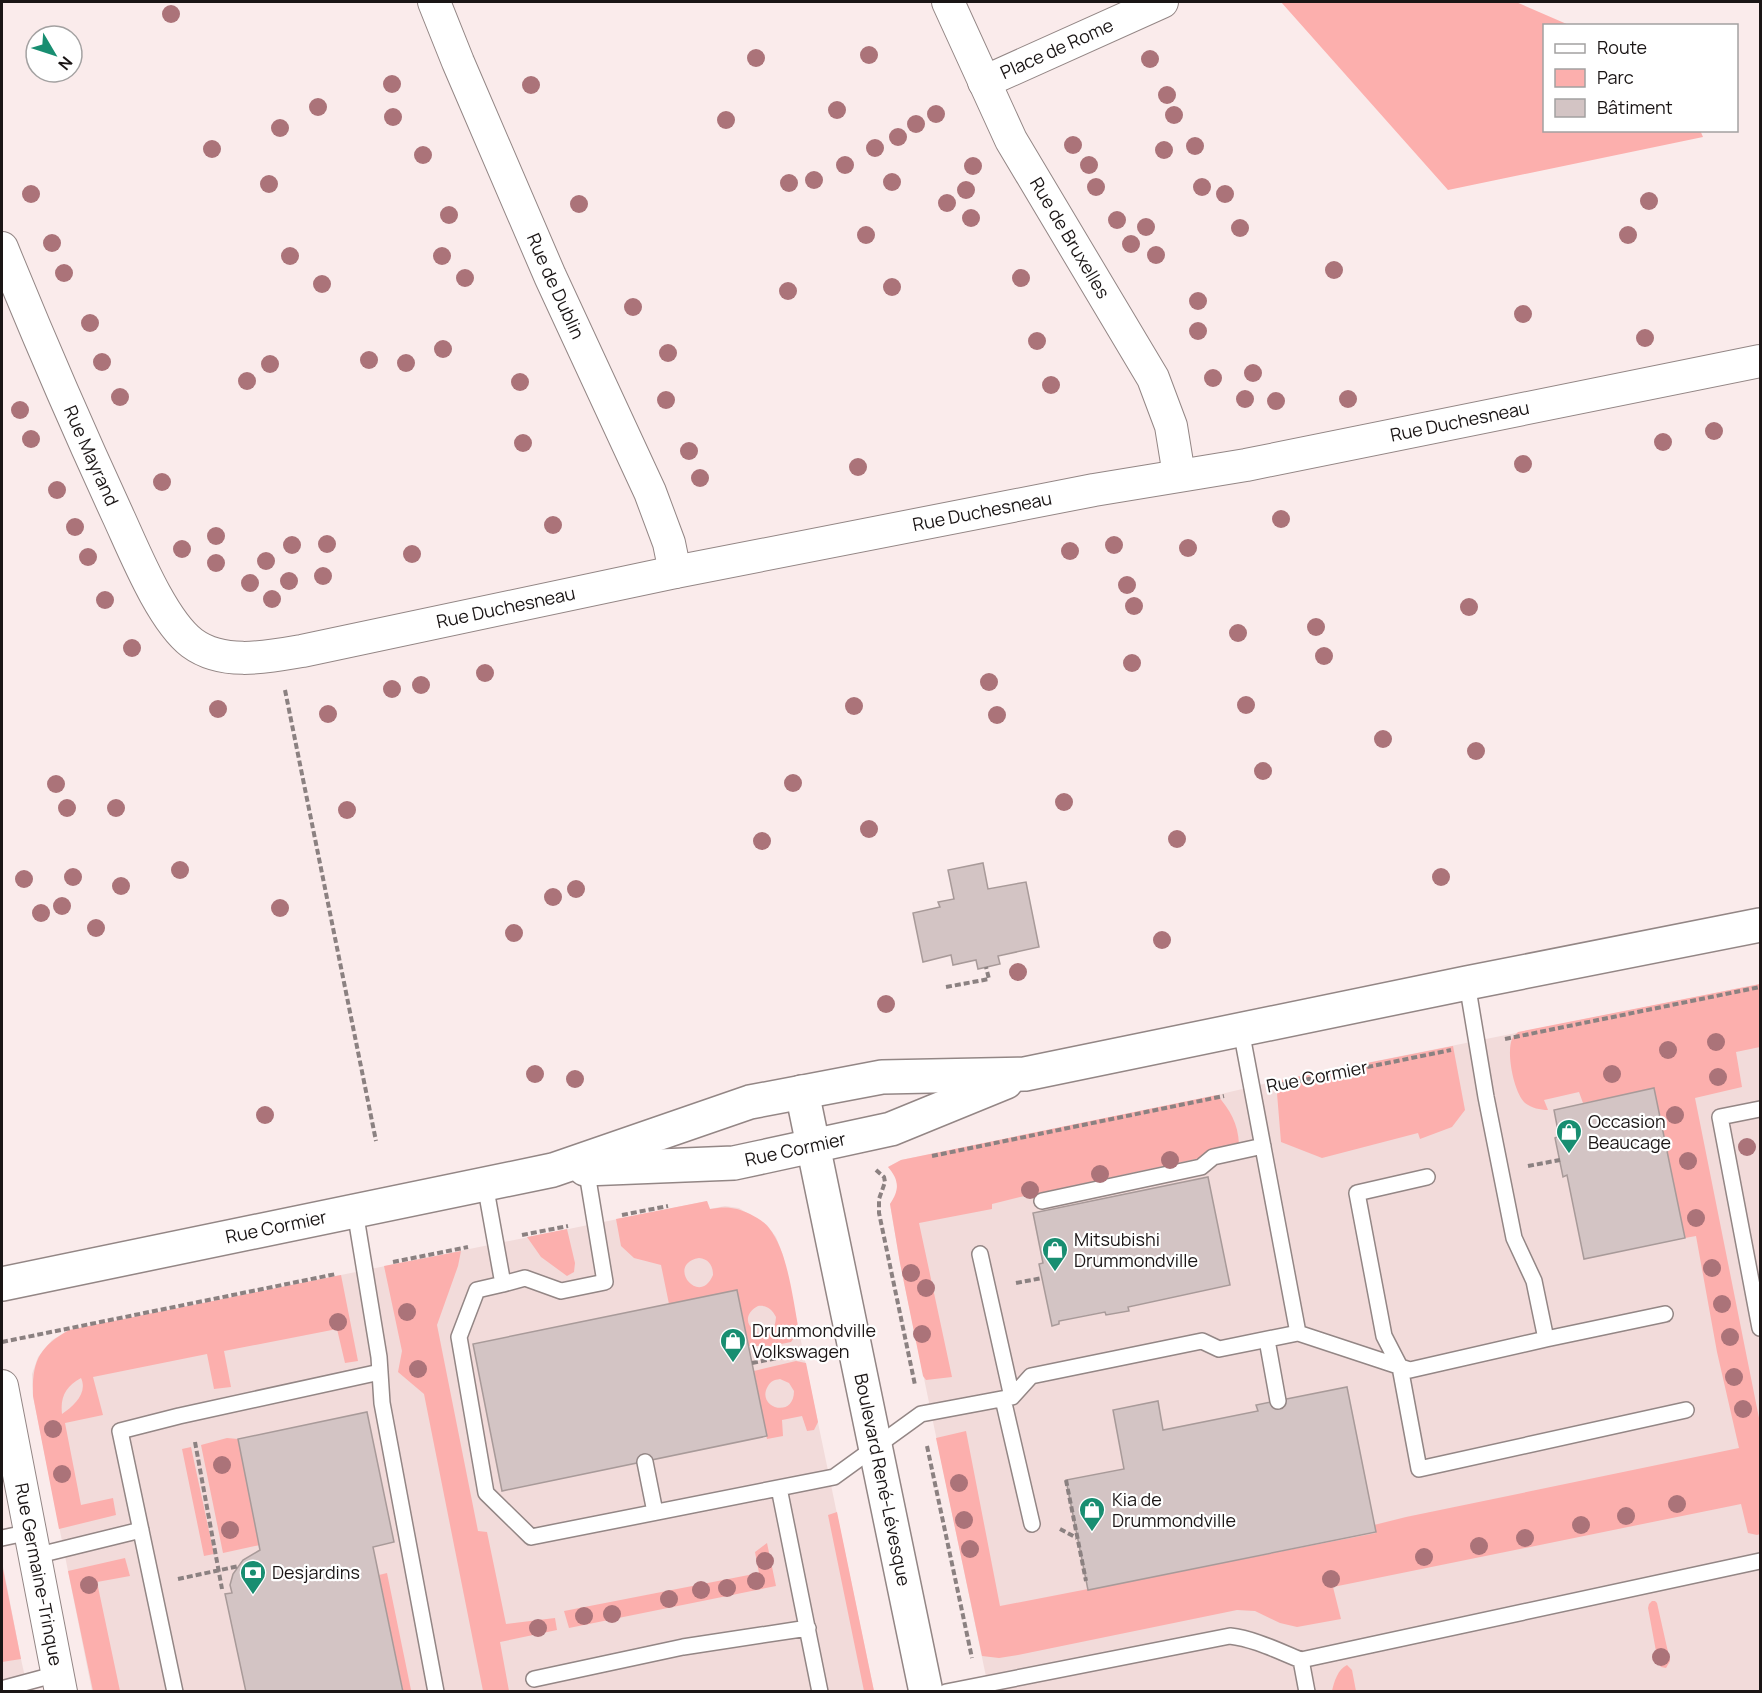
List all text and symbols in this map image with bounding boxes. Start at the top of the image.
street label: Place de Rome [996,12,1117,84]
north arrow [24,24,84,84]
legend [1543,24,1738,132]
text: Route [1597,35,1647,59]
text: N [53,52,78,75]
text: Parc [1597,65,1634,89]
text: Bâtiment [1597,95,1673,119]
street label: Rue de Bruxelles [1025,173,1116,303]
street label: Rue de Dublin [522,229,590,343]
street label: Rue Duchesneau [1388,395,1531,447]
street label: Rue Mayrand [59,401,125,509]
street label: Rue Duchesneau [910,486,1054,536]
street label: Rue Duchesneau [434,580,577,633]
street label: Rue Cormier [1264,1054,1370,1098]
place label: Occasion Beaucage [1588,1109,1671,1154]
shop icon: Occasion Beaucage [1554,1117,1584,1155]
street label: Rue Cormier [743,1126,848,1171]
street label: Rue Cormier [223,1204,329,1248]
place label: Mitsubishi Drummondville [1074,1227,1198,1272]
shop icon: Mitsubishi Drummondville [1040,1235,1070,1273]
place label: Drummondville Volkswagen [752,1318,876,1363]
shop icon: Drummondville Volkswagen [718,1326,748,1364]
street label: Boulevard René-Lévesque [849,1371,917,1588]
street label: Rue Germaine-Trinque [10,1481,69,1668]
place label: Kia de Drummondville [1112,1487,1236,1532]
shop icon: Kia de Drummondville [1077,1495,1107,1533]
bank icon: Desjardins [238,1558,268,1596]
place label: Desjardins [272,1560,360,1584]

